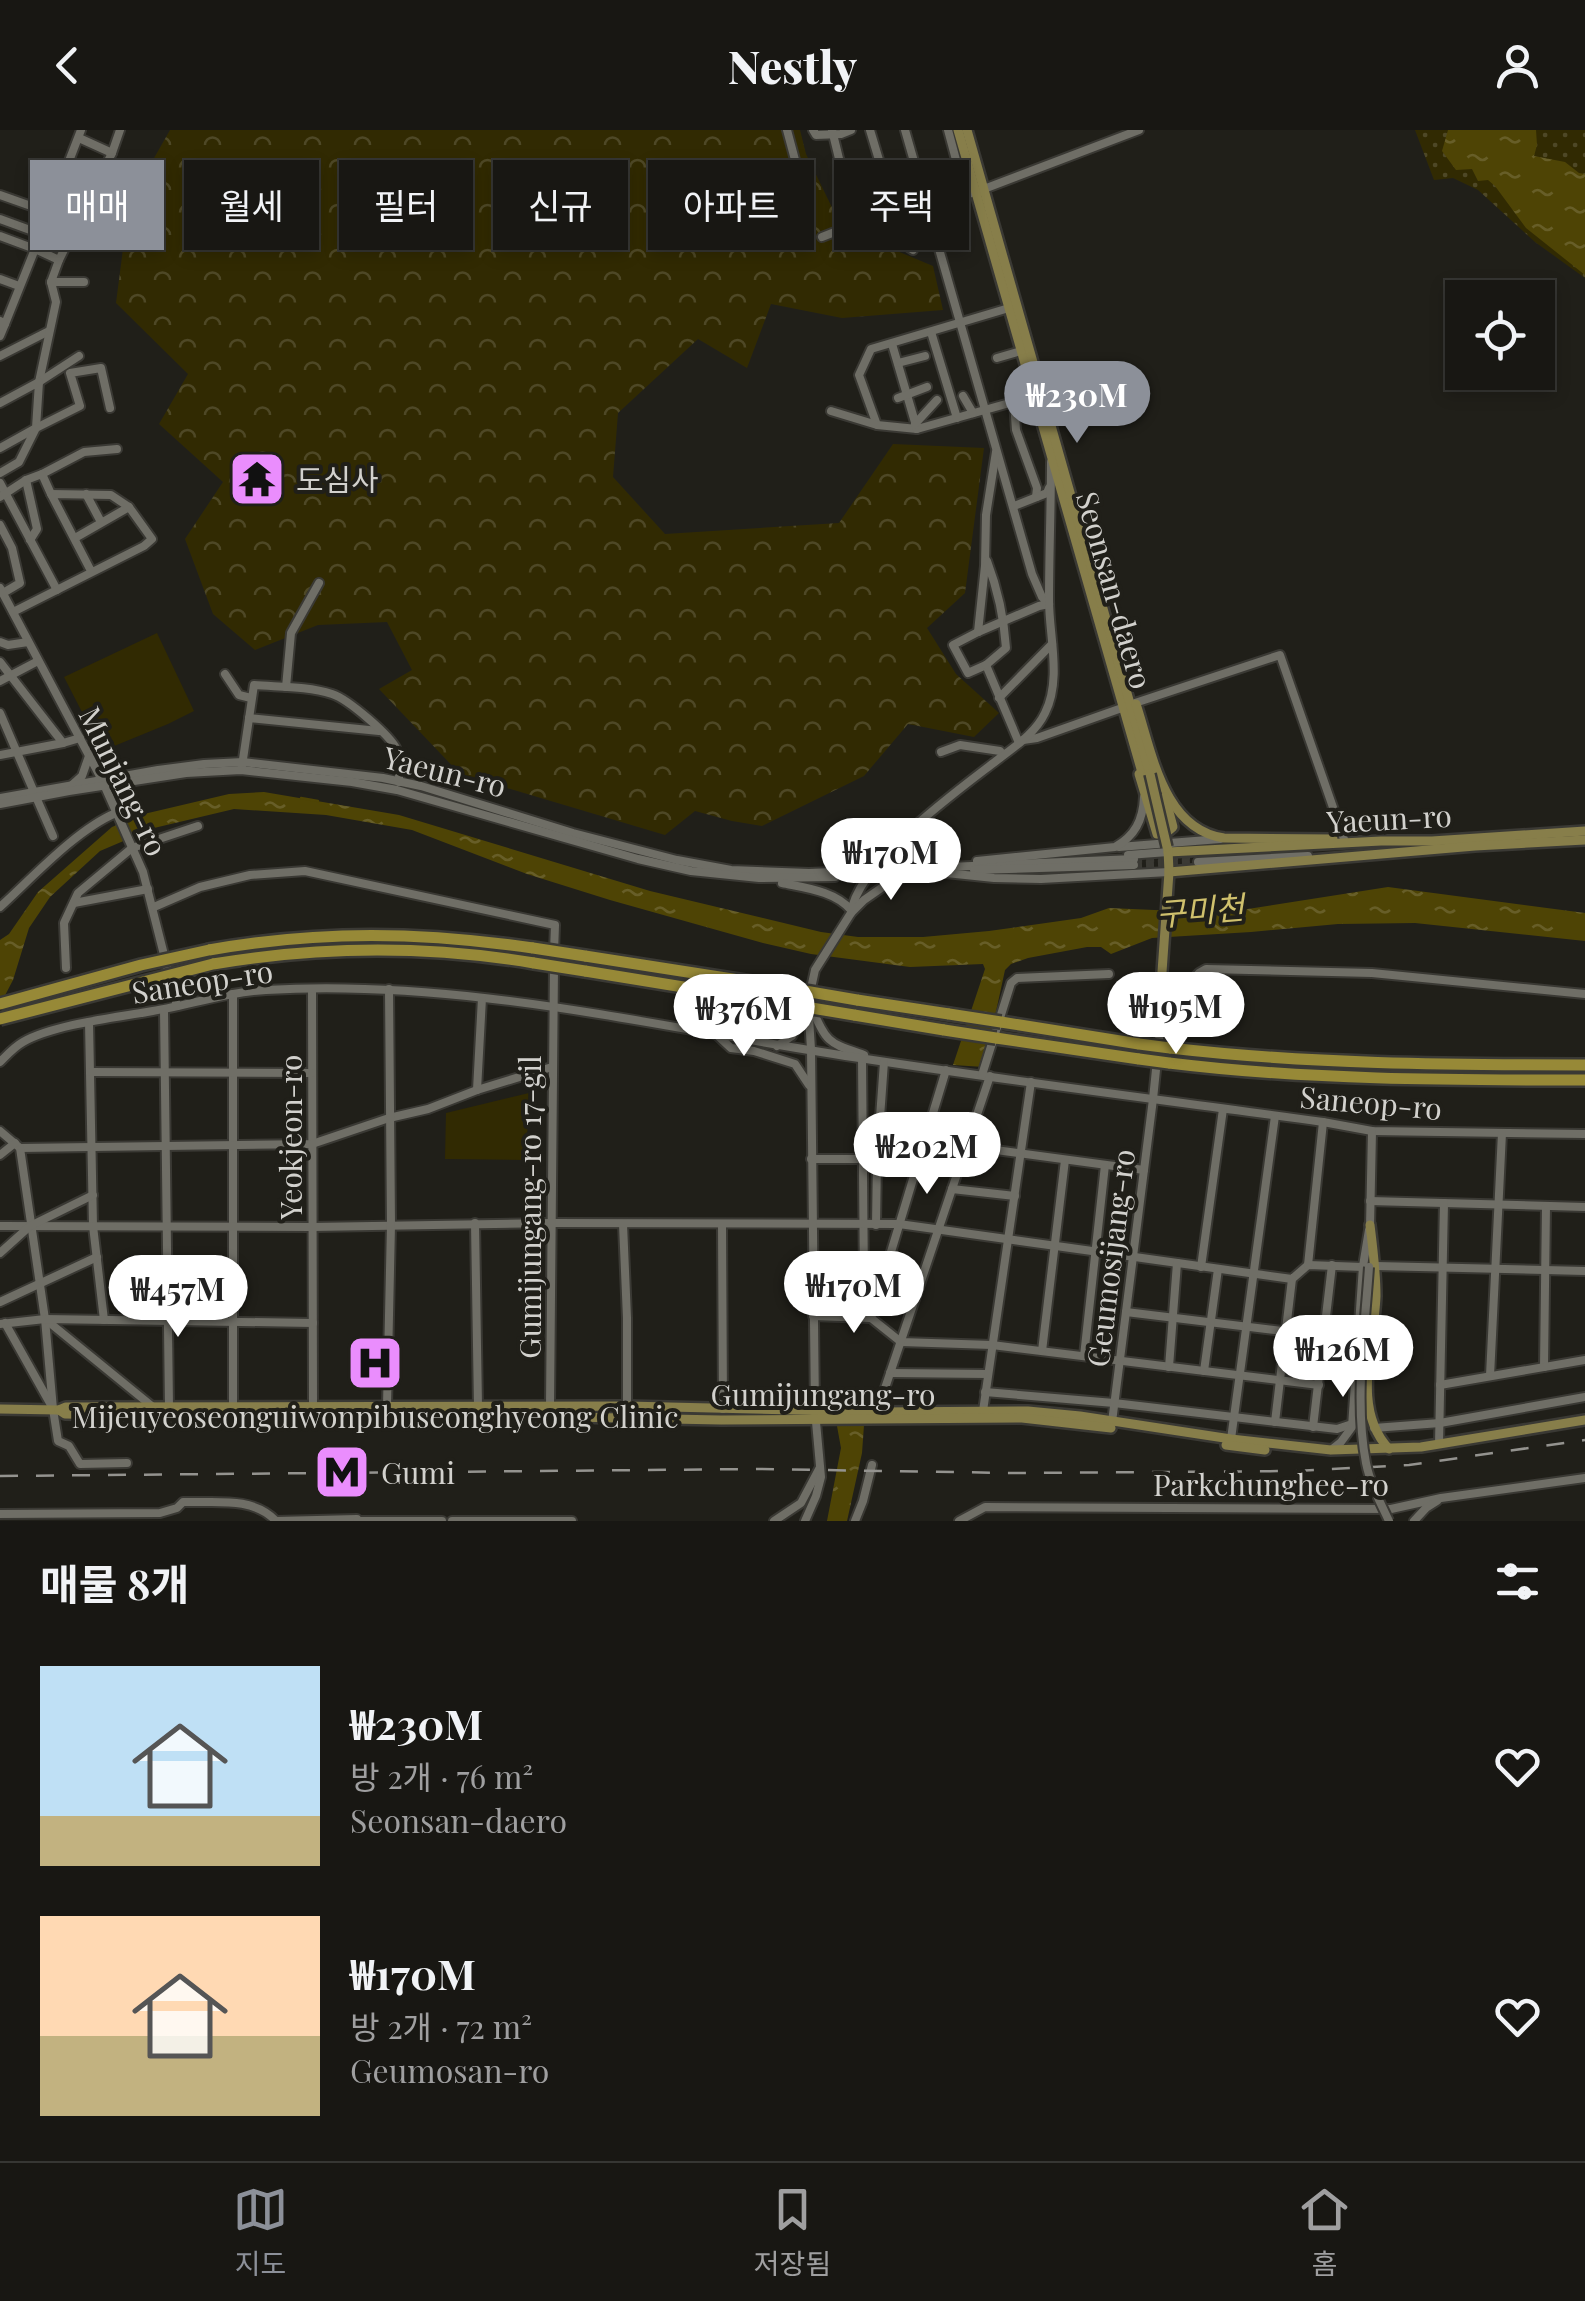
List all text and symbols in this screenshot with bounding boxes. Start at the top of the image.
text: Nestly [728,35,857,95]
icon: back [40,38,95,93]
icon: person [1490,38,1545,93]
chip: 매매 [30,160,164,250]
chip: 월세 [184,160,319,250]
chip: 필터 [339,160,473,250]
chip: 신규 [493,160,628,250]
chip: 아파트 [648,160,814,250]
chip: 주택 [834,160,969,250]
map controls [1445,280,1555,390]
button: locate [1445,280,1555,390]
pin: ₩230M [1007,361,1147,446]
text: ₩230M [1026,372,1128,415]
temple icon: 도심사 [227,449,287,509]
place label: 도심사 [296,459,379,499]
street label: Seonsan-daero [1068,487,1162,693]
street label: Munjang-ro [71,700,177,862]
street label: Yaeun-ro [378,736,511,806]
street label: Yaeun-ro [1324,795,1453,841]
pin: ₩170M [821,818,961,903]
text: ₩170M [843,829,939,872]
water label: 구미천 [1154,883,1249,934]
street label: Saneop-ro [129,950,275,1012]
pin: ₩195M [1106,972,1246,1057]
pin: ₩376M [674,974,814,1059]
text: ₩195M [1129,983,1223,1026]
text: ₩376M [696,985,792,1028]
street label: Yeokjeon-ro [270,1055,310,1220]
street label: Gumijungang-ro 17-gil [509,1055,549,1359]
street label: Saneop-ro [1298,1076,1444,1128]
pin: ₩202M [857,1112,997,1197]
text: ₩202M [876,1123,978,1166]
street label: Geumosijang-ro [1077,1147,1143,1369]
pin: ₩170M [784,1251,924,1336]
pin: ₩457M [108,1255,248,1340]
text: ₩170M [806,1262,902,1305]
text: ₩457M [131,1266,225,1309]
pin: ₩126M [1273,1315,1413,1400]
text: ₩126M [1295,1326,1391,1369]
hospital icon: Mijeuyeoseonguiwonpibuseonghyeong Clinic [345,1333,405,1393]
street label: Gumijungang-ro [711,1374,935,1414]
place label: Mijeuyeoseonguiwonpibuseonghyeong Clinic [72,1396,678,1436]
metro station icon: Gumi [312,1442,372,1502]
place label: Gumi [381,1452,455,1492]
street label: Parkchunghee-ro [1153,1464,1389,1504]
icon: filters [1490,1554,1545,1609]
text: 매물 8개 [40,1555,189,1611]
text: ₩230M [350,1695,483,1751]
icon: home [120,1706,240,1826]
icon: heart [1490,1739,1545,1794]
text: 방 2개 · 76 m² [350,1754,533,1797]
text: Seonsan-daero [350,1798,567,1841]
text: ₩170M [350,1945,476,2001]
icon: home [120,1956,240,2076]
icon: heart [1490,1989,1545,2044]
text: 방 2개 · 72 m² [350,2004,532,2047]
text: Geumosan-ro [350,2048,549,2091]
tab: 지도 [233,2182,288,2282]
tab: 저장됨 [754,2182,831,2282]
tab: 홈 [1297,2182,1352,2282]

